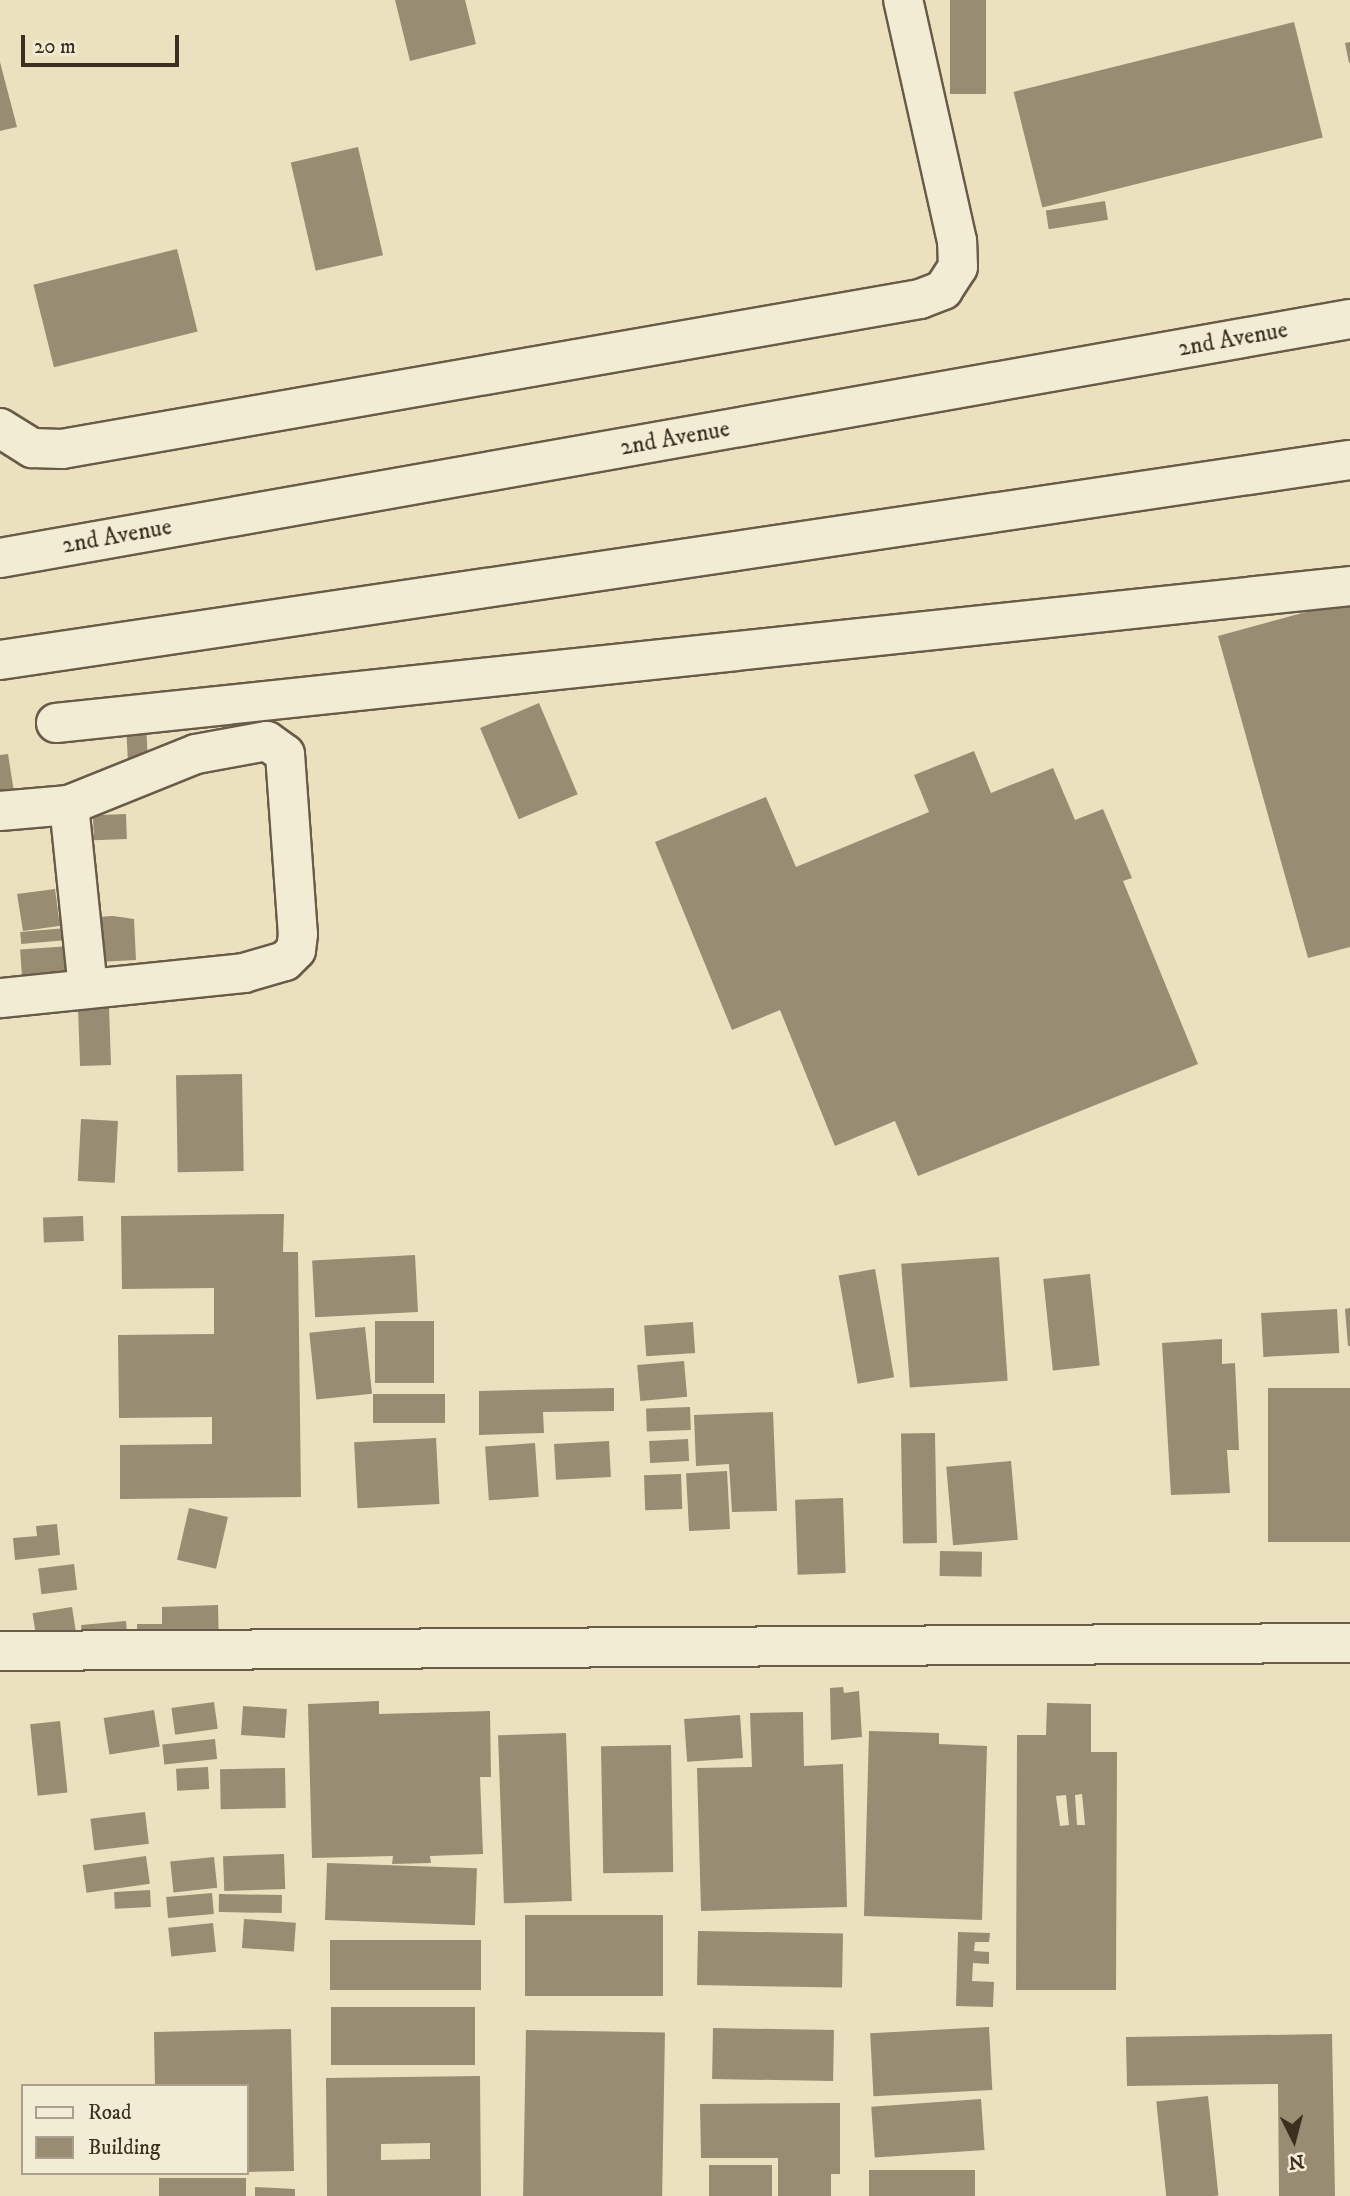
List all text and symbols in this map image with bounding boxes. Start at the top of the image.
scale bar [24,21,182,65]
text: 20 m [34,34,76,60]
street label: 2nd Avenue [1176,316,1290,364]
street label: 2nd Avenue [618,415,732,463]
street label: 2nd Avenue [60,513,174,561]
legend [21,2084,248,2175]
text: Road [88,2100,132,2126]
north arrow [1259,2105,1329,2175]
text: Building [88,2135,160,2161]
text: N [1287,2149,1305,2174]

